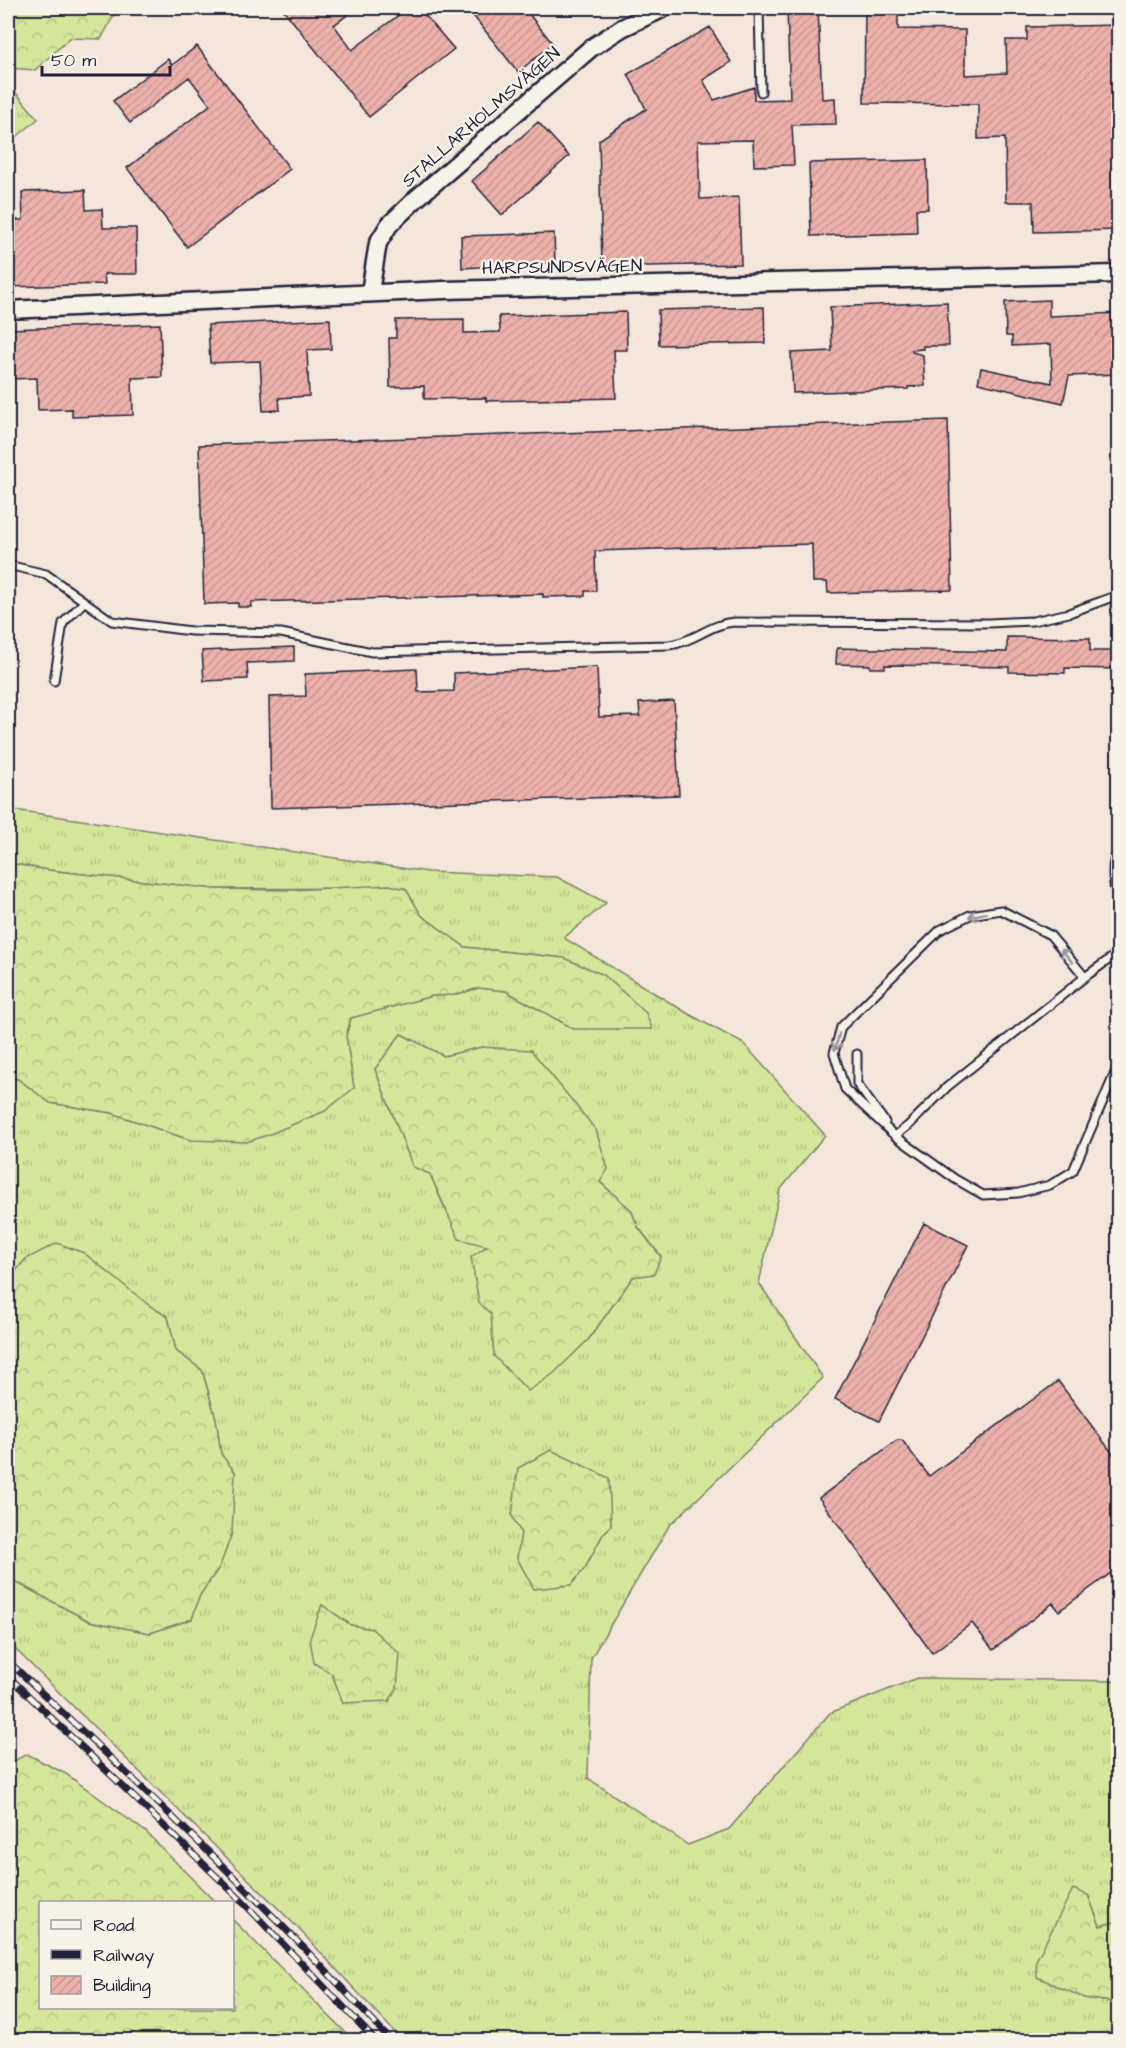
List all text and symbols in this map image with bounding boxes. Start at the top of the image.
scale bar [42,39,170,77]
street label: STALLARHOLMSVÄGEN [396,41,566,193]
text: 50 m [51,48,96,73]
street label: HARPSUNDSVÄGEN [482,253,642,281]
one-way arrow [968,909,987,921]
one-way arrow [1061,948,1074,964]
one-way arrow [831,1032,842,1051]
legend [39,1901,234,2009]
text: Road [93,1913,134,1938]
text: Railway [93,1943,154,1969]
text: Building [93,1973,151,1999]

